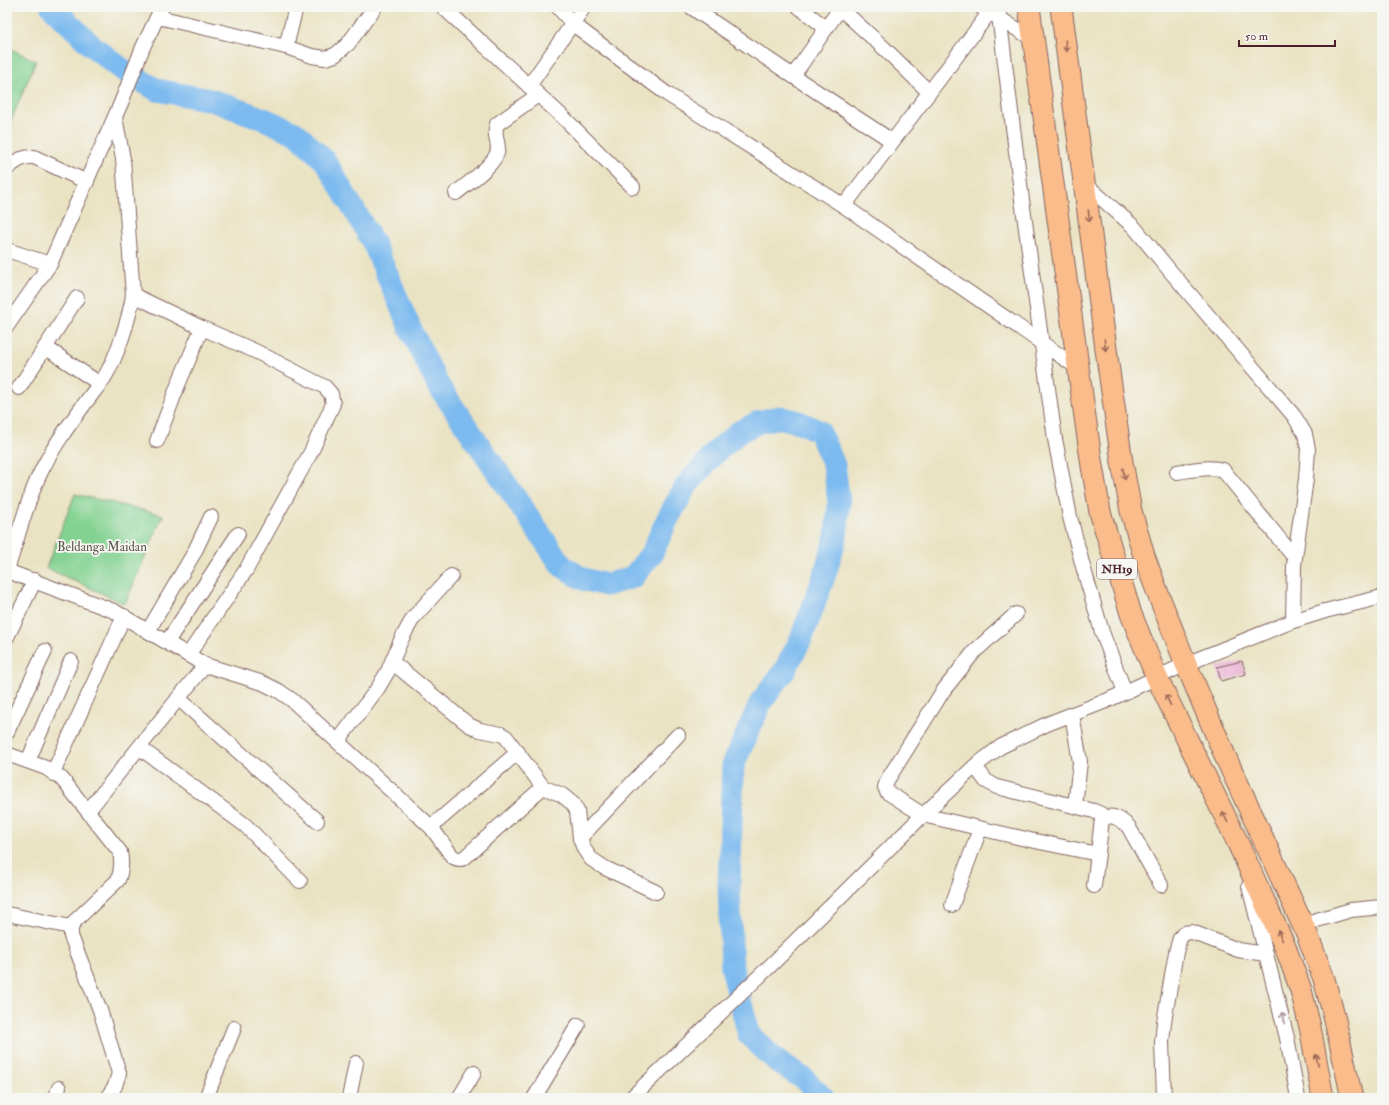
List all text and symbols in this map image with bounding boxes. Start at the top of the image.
scale bar [1239,22,1335,48]
text: 50 m [1245,29,1269,44]
one-way arrow [1062,39,1070,52]
one-way arrow [1085,209,1093,222]
one-way arrow [1101,338,1109,351]
one-way arrow [1121,467,1129,480]
park label: Beldanga Maidan [57,539,147,555]
road number: NH19 [1097,559,1137,579]
one-way arrow [1164,695,1171,707]
one-way arrow [1221,811,1228,823]
one-way arrow [1275,930,1283,942]
one-way arrow [1278,1012,1286,1025]
one-way arrow [1312,1053,1320,1066]

